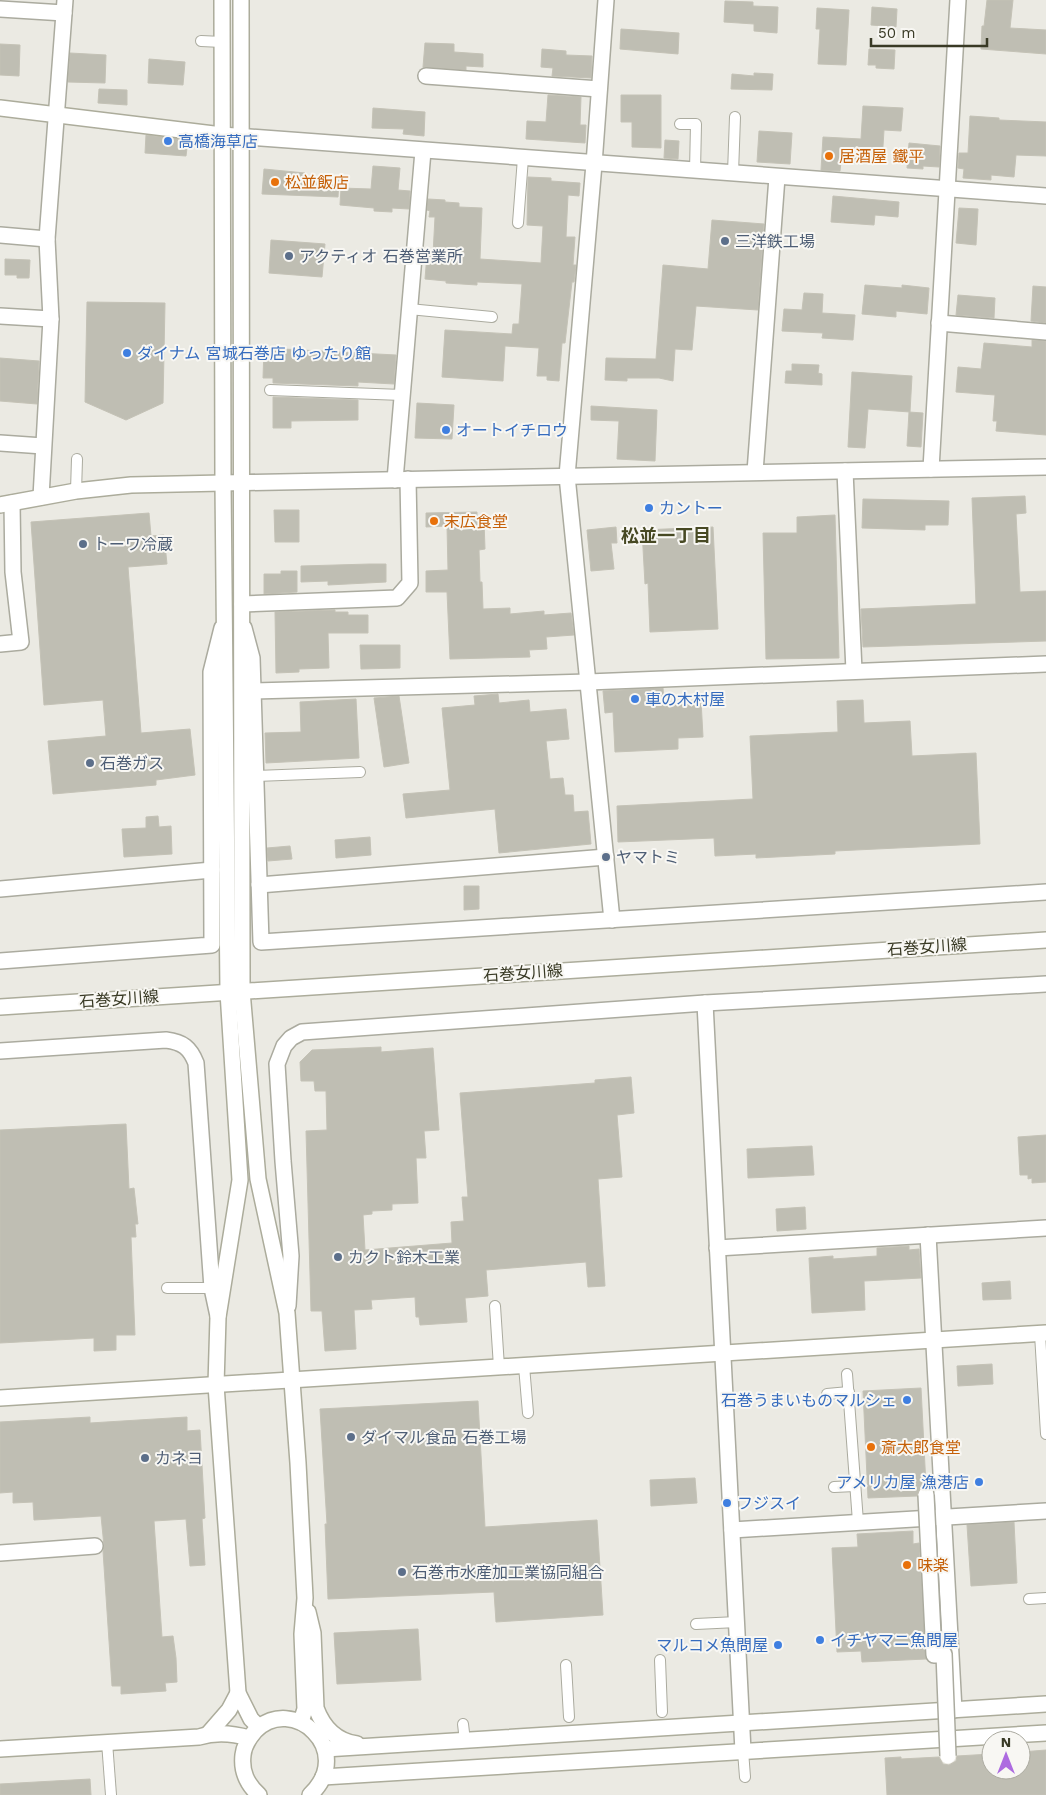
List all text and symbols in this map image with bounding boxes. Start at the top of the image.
scale bar [871,15,987,47]
text: 50 m [878,24,915,42]
place label: 高橋海草店 [178,132,258,151]
marker: 高橋海草店 [162,135,174,147]
place label: 居酒屋 鐵平 [839,147,924,166]
marker: 居酒屋 鐵平 [823,150,835,162]
place label: 松並飯店 [285,173,349,192]
marker: 松並飯店 [269,176,281,188]
place label: 三洋鉄工場 [735,232,815,251]
marker: 三洋鉄工場 [719,235,731,247]
place label: アクティオ 石巻営業所 [299,247,463,266]
marker: アクティオ 石巻営業所 [283,250,295,262]
place label: ダイナム 宮城石巻店 ゆったり館 [137,344,371,363]
marker: ダイナム 宮城石巻店 ゆったり館 [121,347,133,359]
place label: オートイチロウ [456,421,568,440]
marker: オートイチロウ [440,424,452,436]
place label: カントー [659,499,723,518]
marker: カントー [643,502,655,514]
place label: 末広食堂 [444,512,508,531]
marker: 末広食堂 [428,515,440,527]
district label: 松並一丁目 [621,525,711,546]
place label: トーワ冷蔵 [93,535,173,554]
marker: トーワ冷蔵 [77,538,89,550]
place label: 車の木村屋 [645,690,725,709]
marker: 車の木村屋 [629,693,641,705]
place label: 石巻ガス [100,754,164,773]
marker: 石巻ガス [84,757,96,769]
place label: ヤマトミ [616,848,680,867]
marker: ヤマトミ [600,851,612,863]
street label: 石巻女川線 [886,935,968,959]
street label: 石巻女川線 [482,961,564,985]
street label: 石巻女川線 [78,987,160,1011]
place label: カクト鈴木工業 [348,1248,460,1267]
marker: カクト鈴木工業 [332,1251,344,1263]
place label: 石巻うまいものマルシェ [721,1391,897,1410]
marker: 石巻うまいものマルシェ [901,1394,913,1406]
place label: ダイマル食品 石巻工場 [361,1428,526,1447]
marker: ダイマル食品 石巻工場 [345,1431,357,1443]
place label: 斎太郎食堂 [881,1438,961,1457]
marker: 斎太郎食堂 [865,1441,877,1453]
place label: カネヨ [155,1449,203,1468]
marker: カネヨ [139,1452,151,1464]
place label: アメリカ屋 漁港店 [836,1473,969,1492]
marker: アメリカ屋 漁港店 [973,1476,985,1488]
place label: フジスイ [737,1494,801,1513]
marker: フジスイ [721,1497,733,1509]
place label: 味楽 [917,1556,949,1575]
marker: 味楽 [901,1559,913,1571]
place label: 石巻市水産加工業協同組合 [412,1563,604,1582]
marker: 石巻市水産加工業協同組合 [396,1566,408,1578]
place label: イチヤマニ魚問屋 [830,1631,958,1650]
marker: イチヤマニ魚問屋 [814,1634,826,1646]
place label: マルコメ魚問屋 [656,1636,768,1655]
marker: マルコメ魚問屋 [772,1639,784,1651]
north arrow [981,1730,1031,1780]
text: N [1001,1734,1011,1750]

